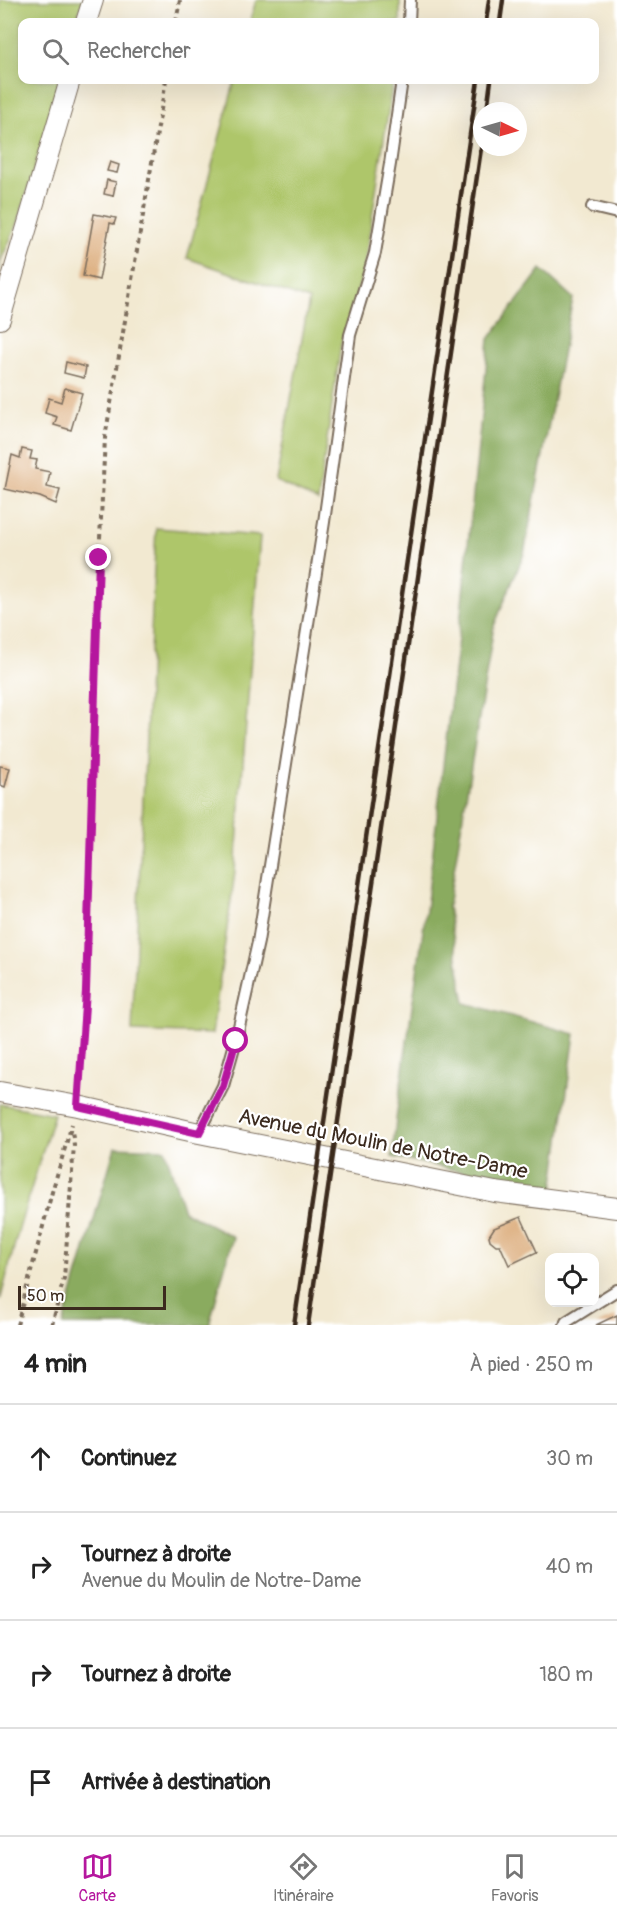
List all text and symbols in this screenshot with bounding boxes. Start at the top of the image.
search box [18,18,599,84]
icon: search [39,35,72,68]
text: Rechercher [87,37,191,65]
north arrow [473,102,527,156]
route end [85,544,111,570]
route start [222,1027,248,1053]
street label: Avenue du Moulin de Notre-Dame [236,1103,531,1185]
map controls [545,1253,599,1307]
button: locate [545,1253,599,1307]
scale bar [18,1283,166,1310]
text: 50 m [27,1286,64,1306]
text: 4 min [24,1348,87,1380]
text: À pied · 250 m [470,1352,593,1377]
icon: ahead [24,1442,57,1475]
text: Continuez [81,1444,177,1472]
text: 30 m [546,1446,593,1471]
text: Tournez à droite [81,1540,231,1568]
icon: right [24,1550,57,1583]
text: 40 m [546,1554,593,1579]
text: Avenue du Moulin de Notre-Dame [81,1568,361,1593]
icon: right [24,1658,57,1691]
text: Tournez à droite [81,1660,231,1688]
text: 180 m [539,1662,593,1687]
icon: arrive [24,1766,57,1799]
text: Arrivée à destination [81,1768,271,1796]
tab: Carte [79,1850,116,1906]
tab: Itinéraire [273,1850,334,1906]
tab: Favoris [491,1850,538,1906]

